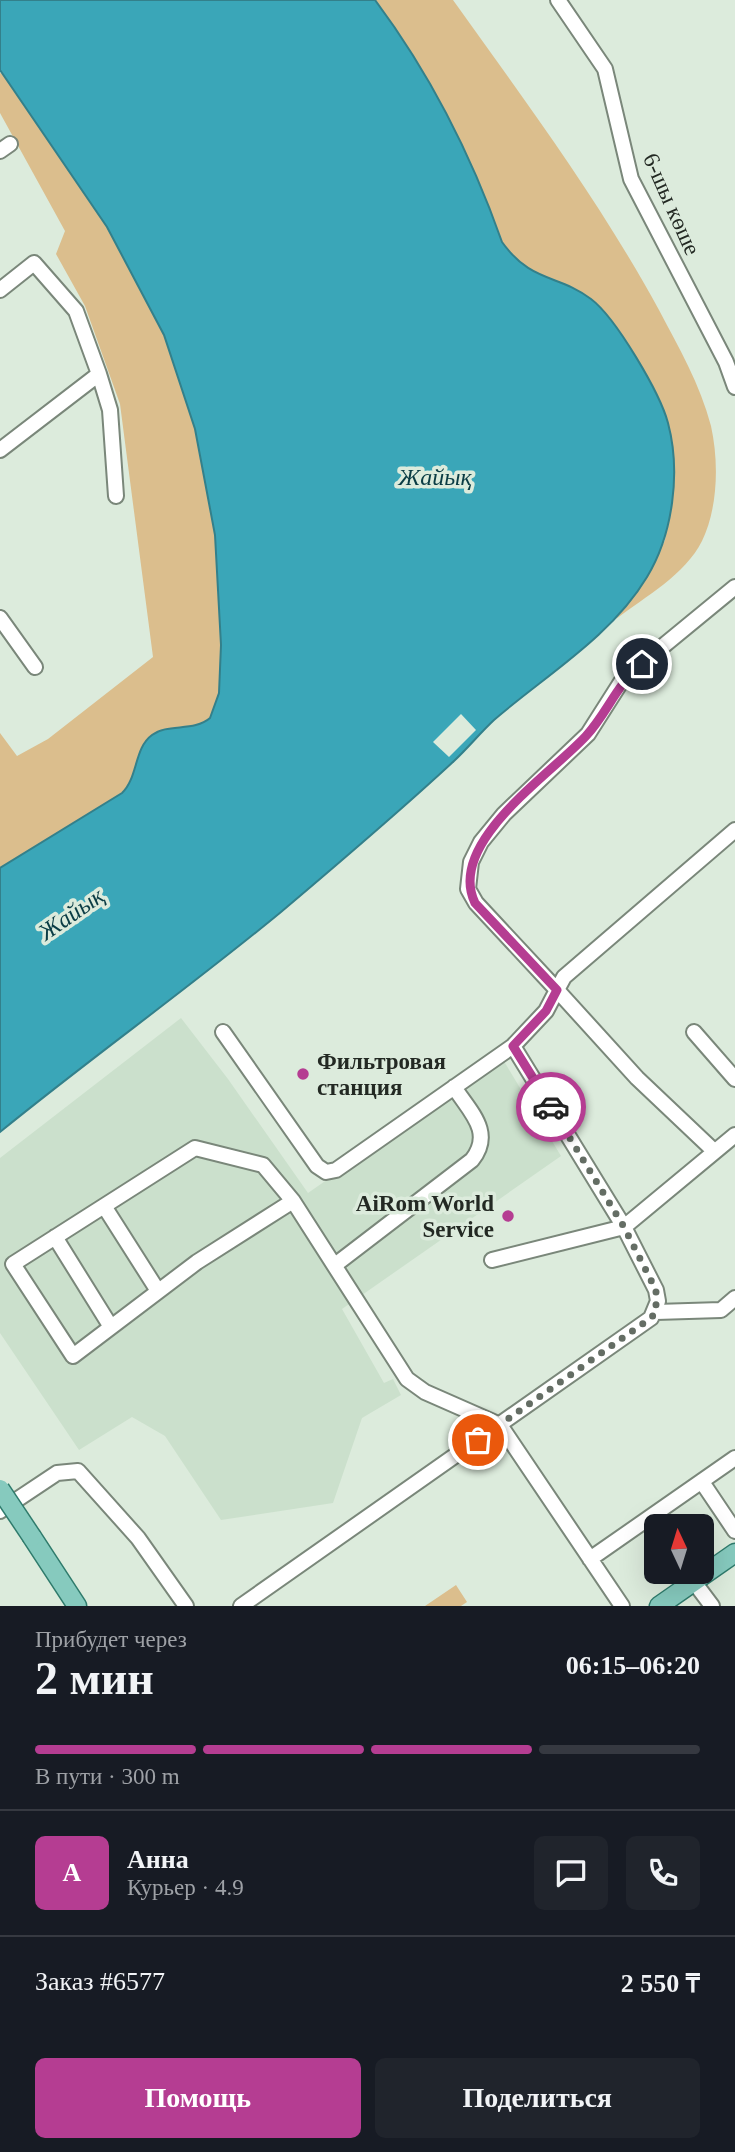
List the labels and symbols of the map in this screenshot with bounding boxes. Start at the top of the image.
street label: 6-шы көше [638,149,705,259]
water label: Жайық [397,464,473,490]
pin [612,634,672,694]
water label: Жайық [33,882,109,946]
place label: Фильтровая станция [317,1049,446,1100]
marker: Фильтровая станция [295,1066,311,1082]
courier [516,1072,586,1142]
place label: AiRom World Service [356,1191,494,1242]
marker: AiRom World Service [500,1208,516,1224]
pin [448,1410,508,1470]
north arrow [644,1514,714,1584]

